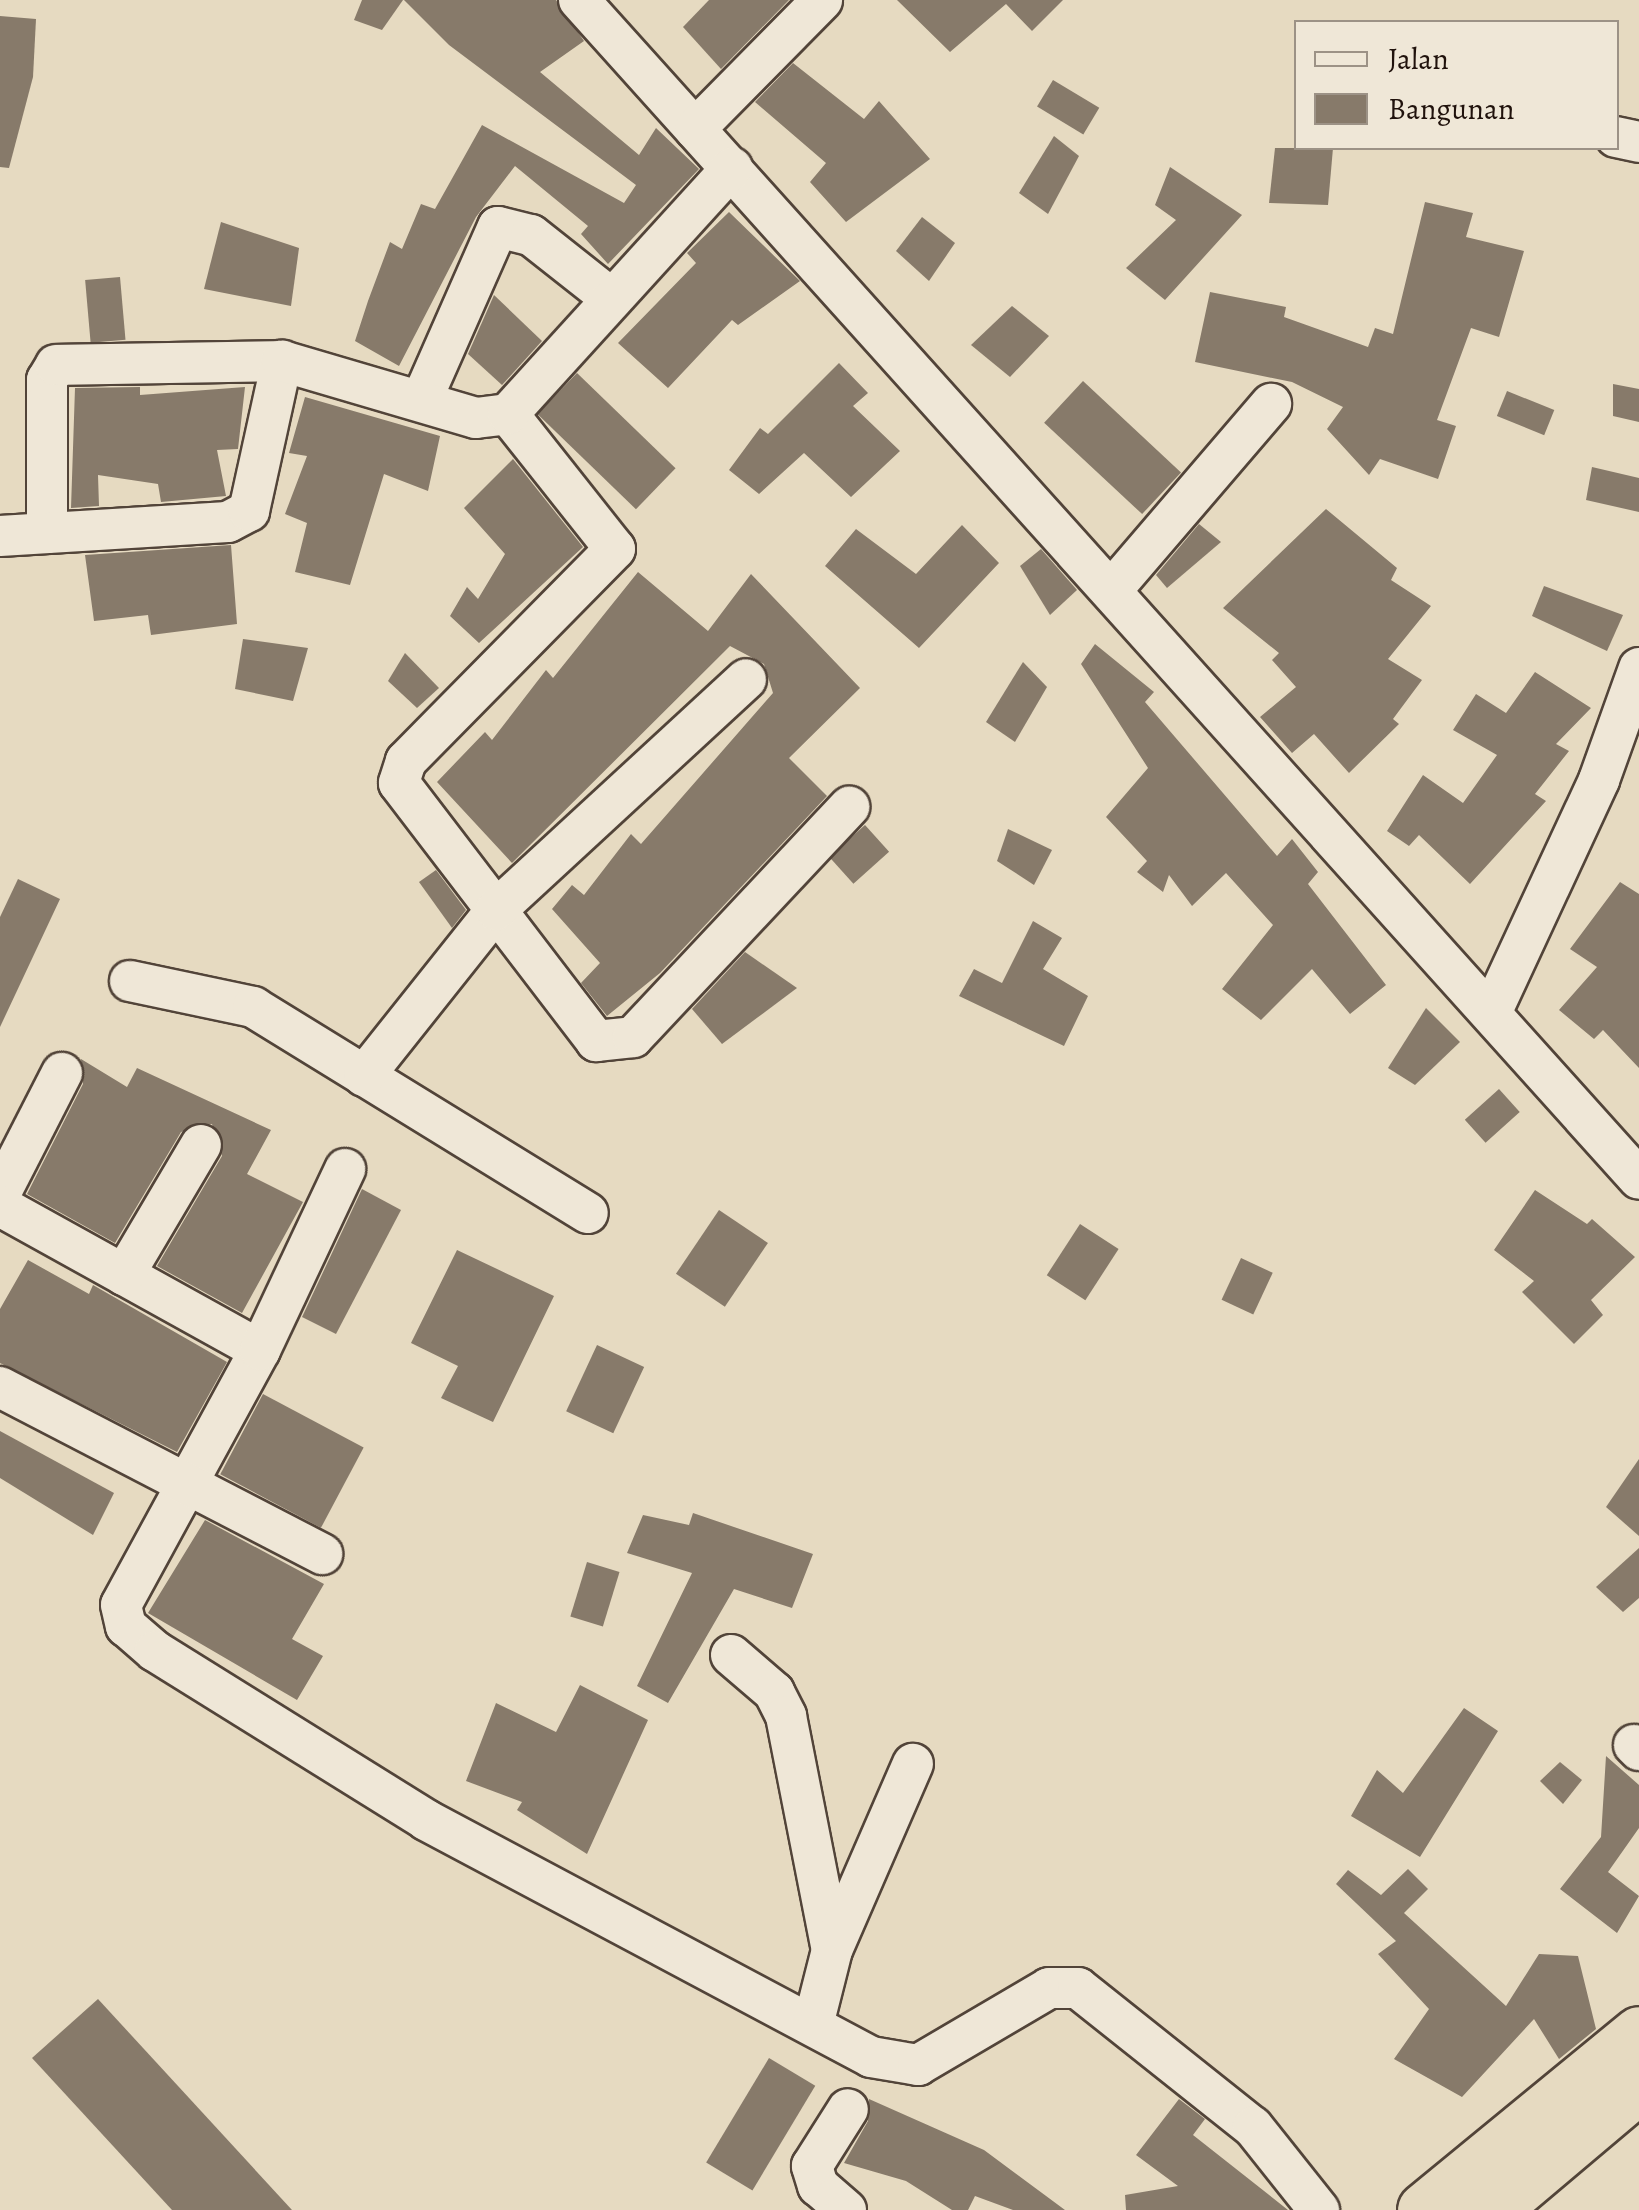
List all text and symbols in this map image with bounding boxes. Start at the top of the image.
legend [1294,20,1619,150]
text: Jalan [1388,39,1449,79]
text: Bangunan [1388,89,1514,129]

